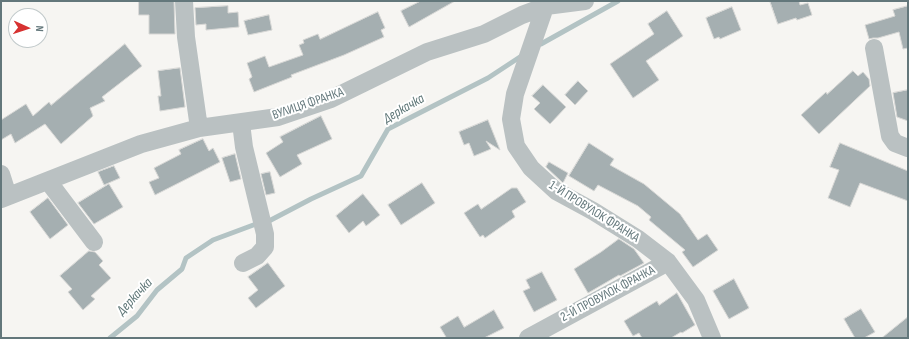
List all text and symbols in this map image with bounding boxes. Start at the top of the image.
north arrow [8,8,48,48]
text: N [33,25,46,32]
street label: ВУЛИЦЯ ФРАНКА [270,85,346,123]
water label: Деркачка [380,91,428,127]
street label: 1-Й ПРОВУЛОК ФРАНКА [546,178,642,246]
street label: 2-Й ПРОВУЛОК ФРАНКА [558,263,658,325]
water label: Деркачка [114,275,156,319]

